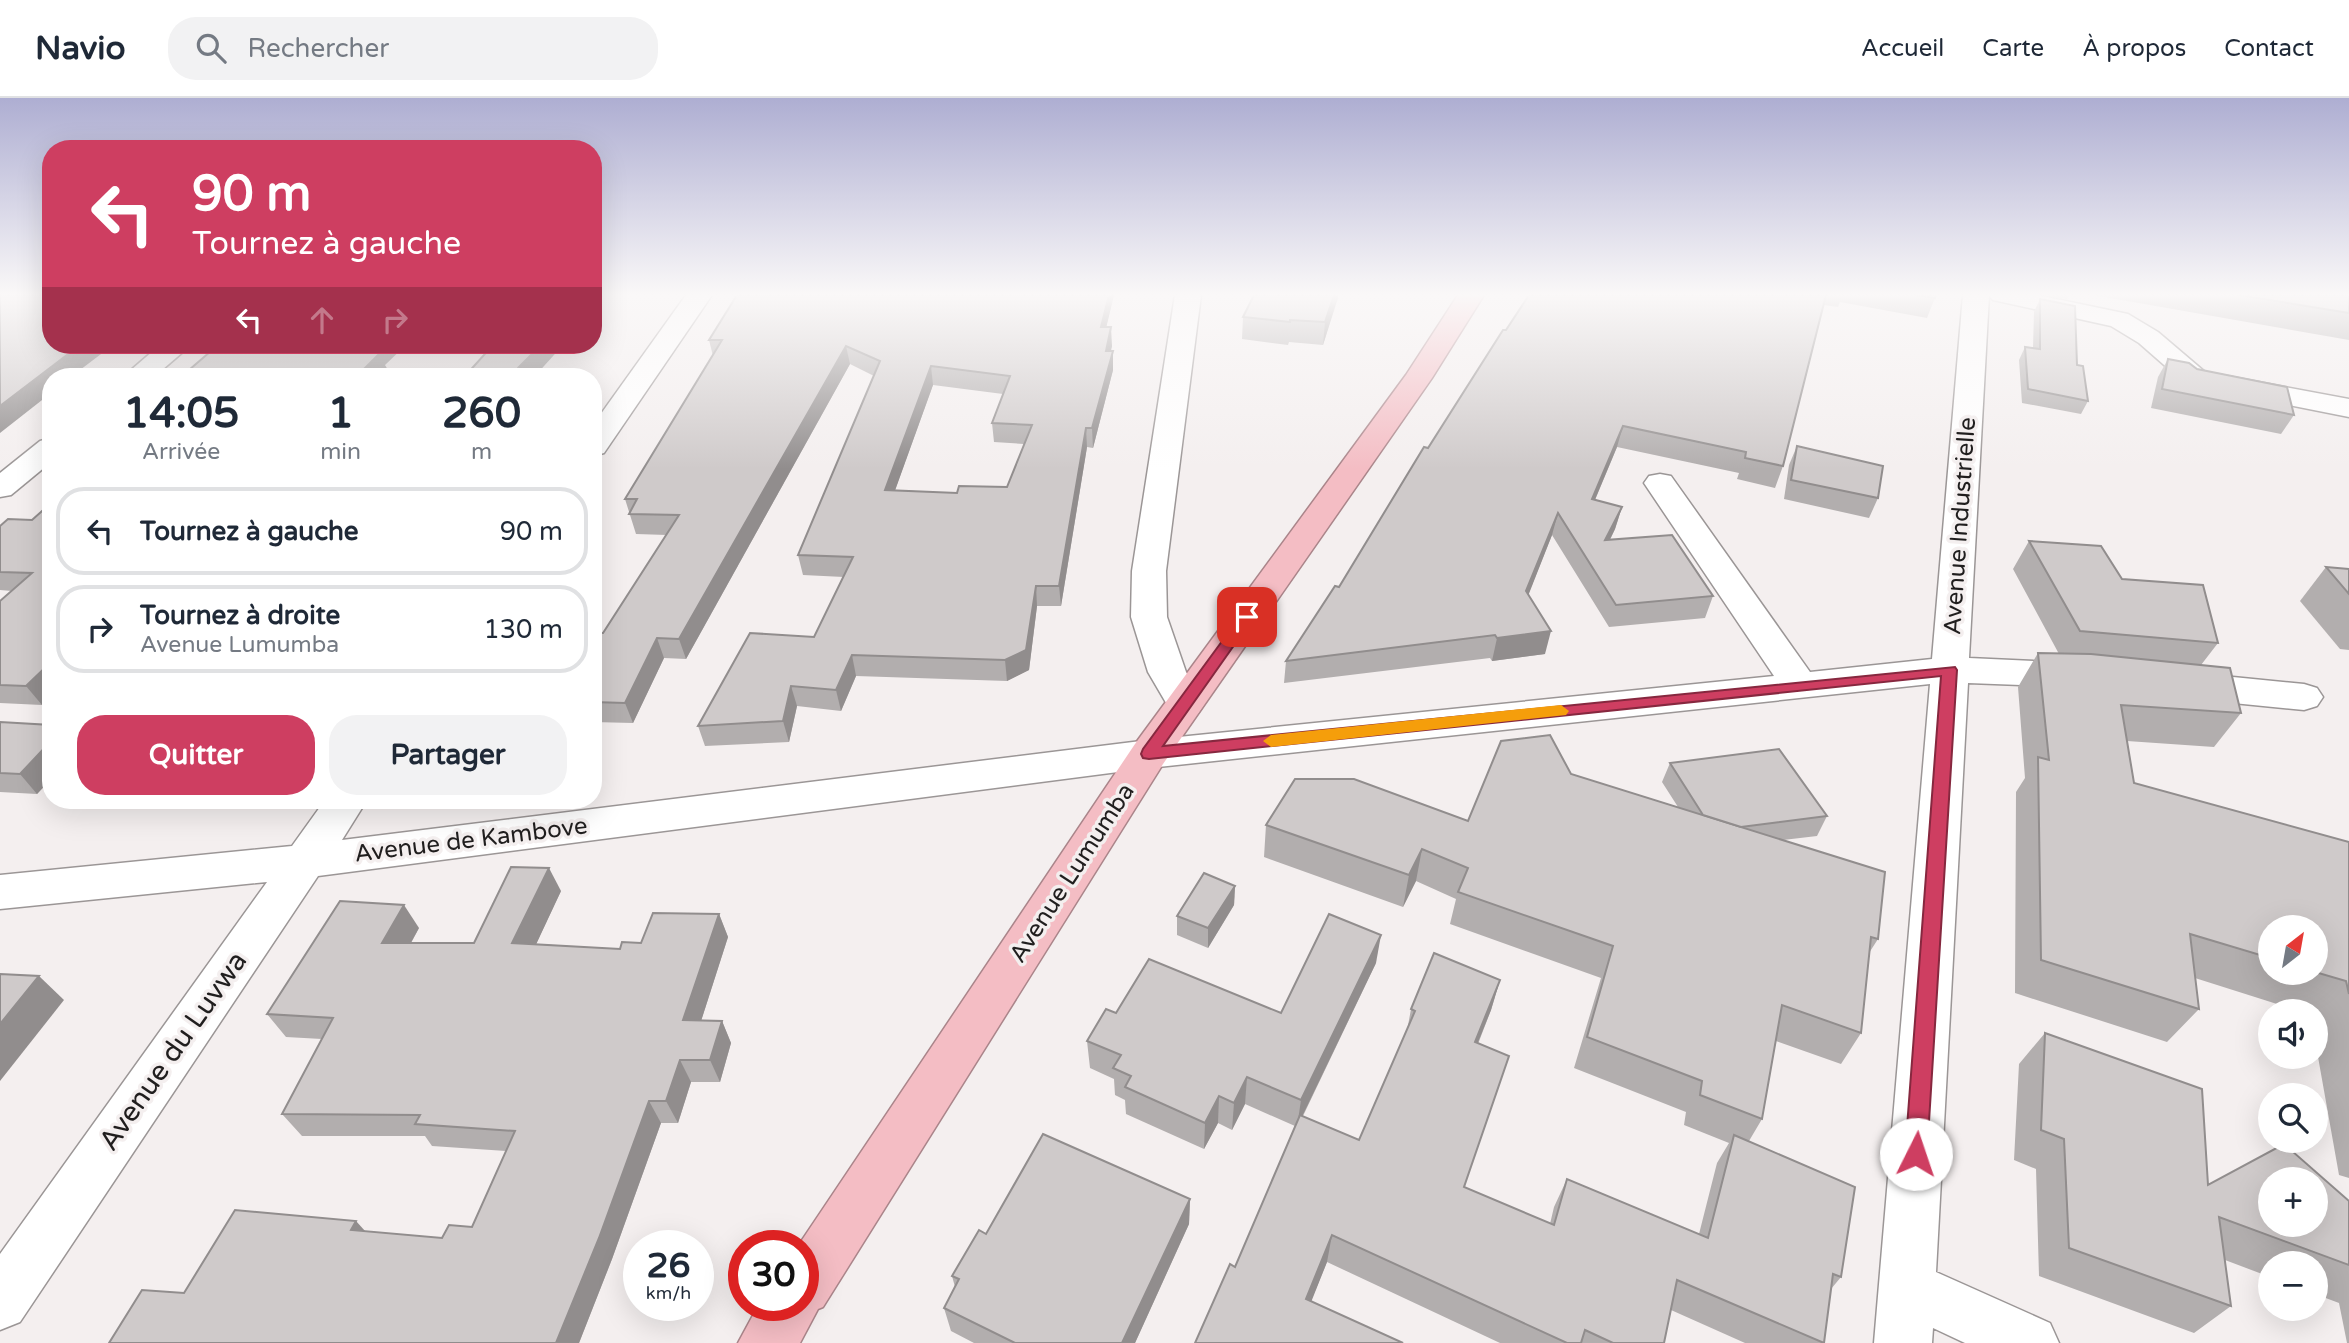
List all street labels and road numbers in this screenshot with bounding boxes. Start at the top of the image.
street label: Avenue Industrielle [1938,416,1982,636]
street label: Avenue Lumumba [1003,778,1141,968]
street label: Avenue de Kambove [353,811,589,869]
street label: Avenue du Luvwa [92,945,254,1157]

